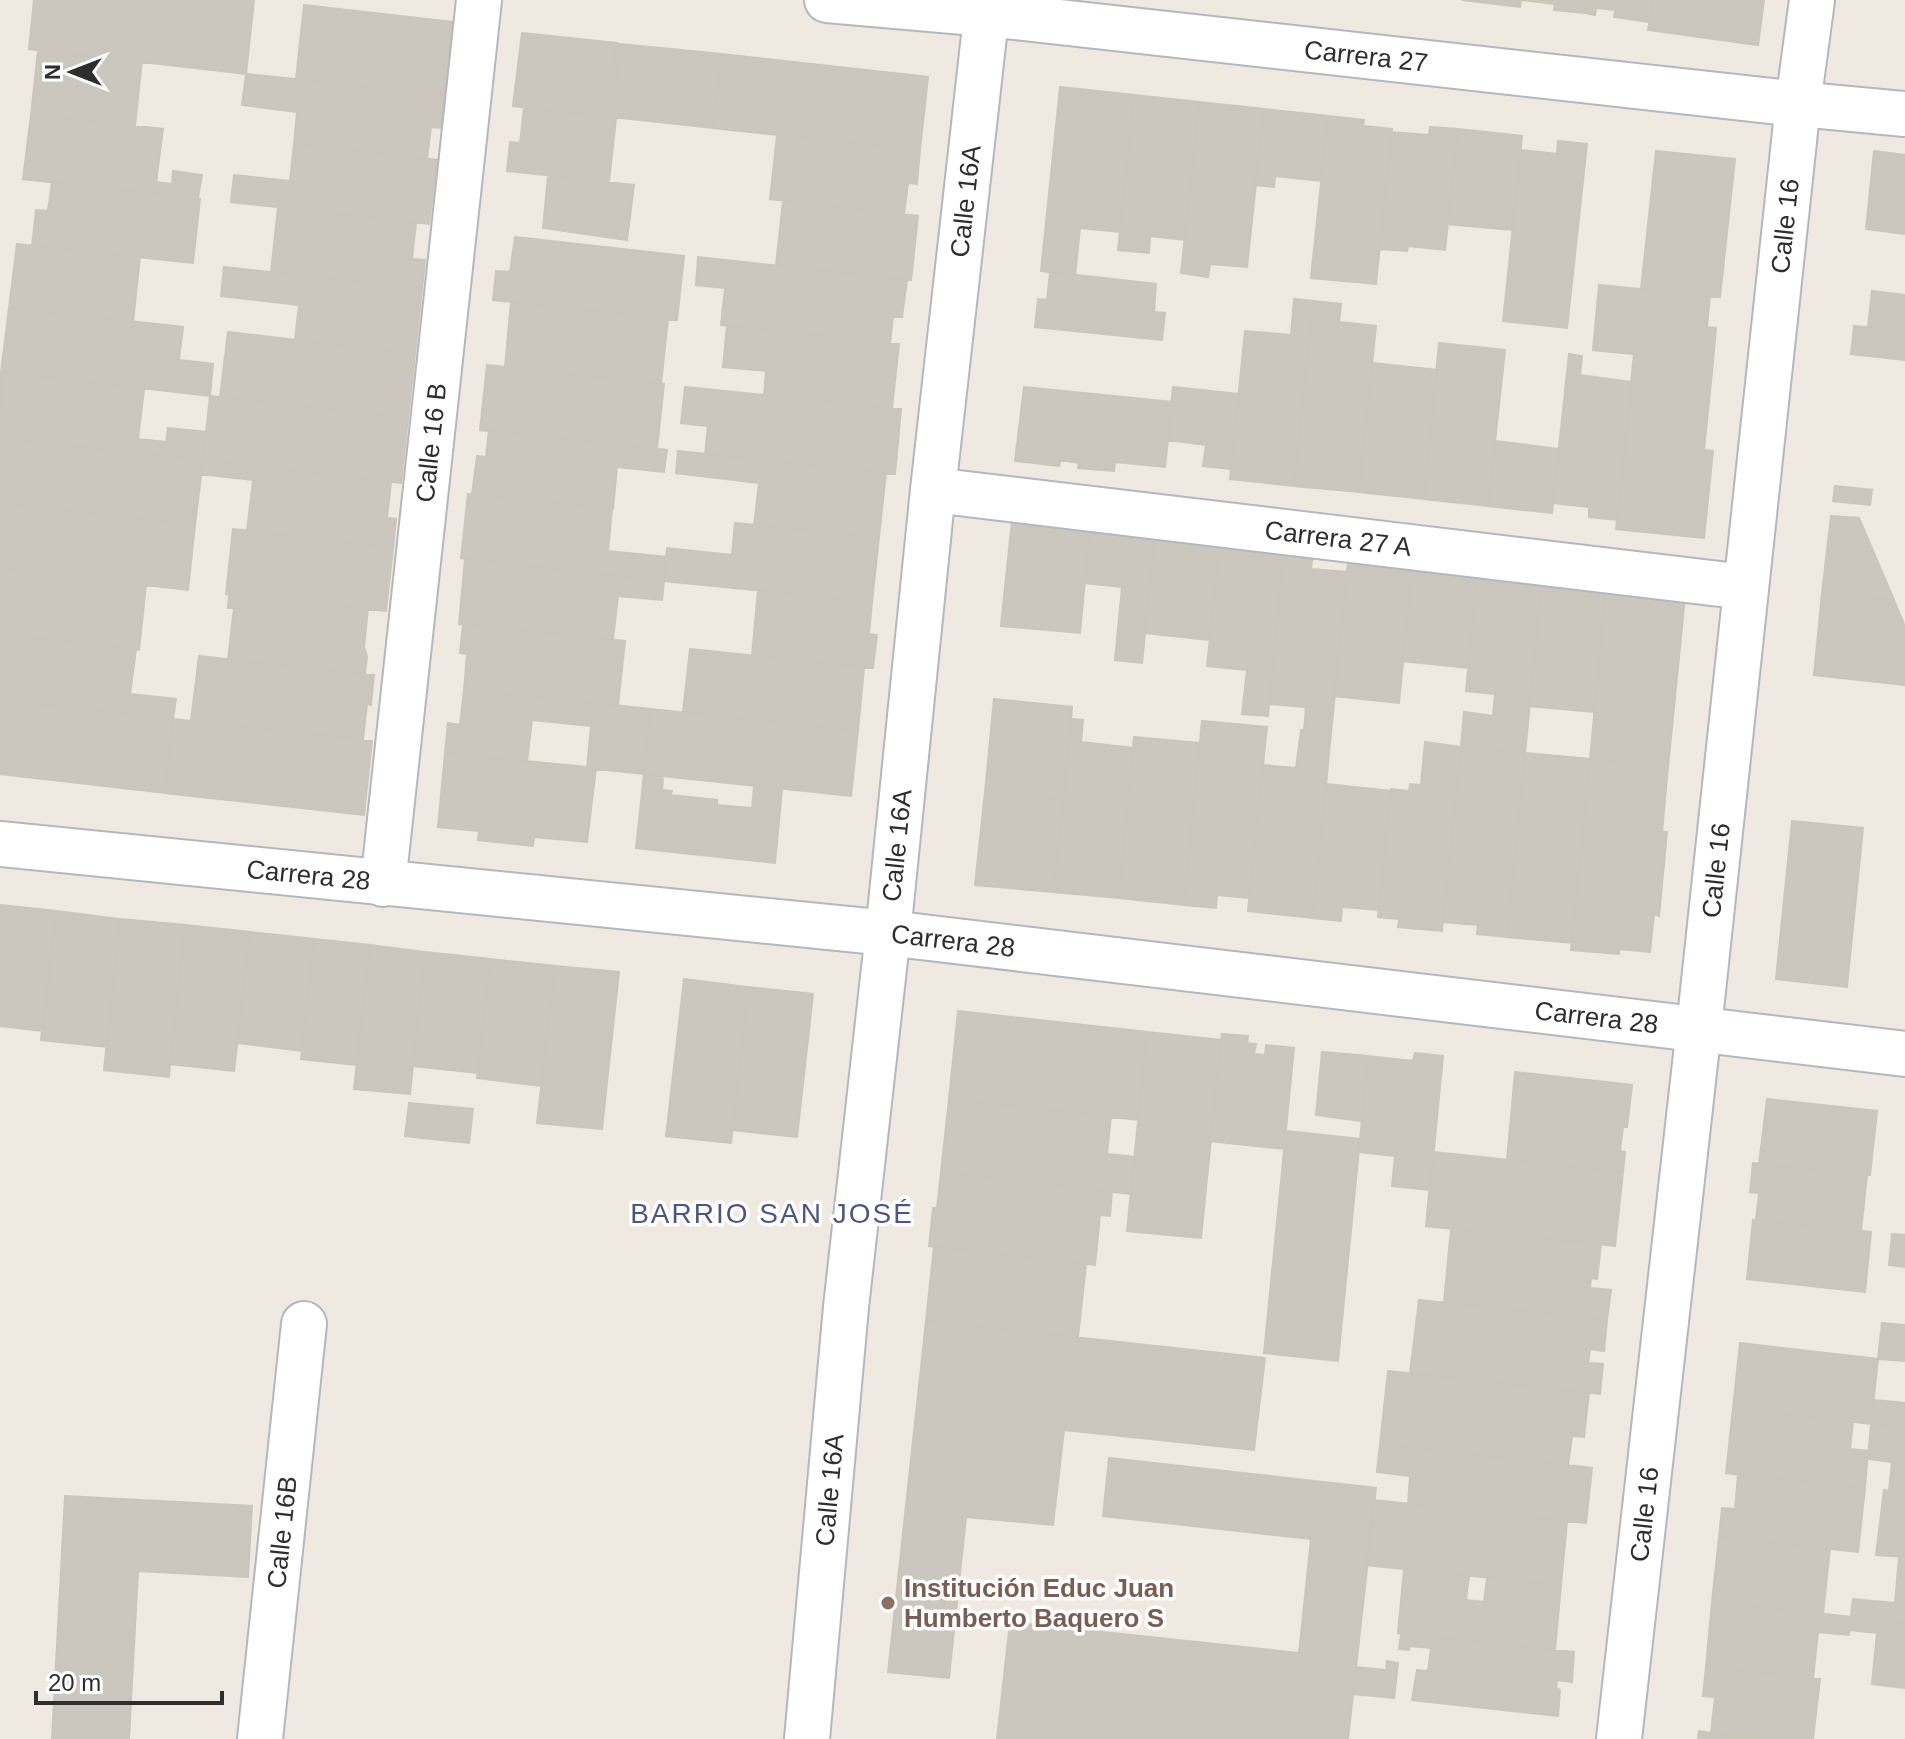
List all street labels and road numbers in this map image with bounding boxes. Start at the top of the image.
street label: Carrera 27 [1303,34,1430,78]
street label: Calle 16A [944,143,987,259]
street label: Calle 16 [1765,177,1805,275]
street label: Calle 16 B [410,381,452,504]
street label: Carrera 27 A [1263,515,1414,562]
street label: Calle 16A [876,787,918,903]
street label: Calle 16 [1696,821,1736,919]
street label: Carrera 28 [245,854,372,896]
street label: Carrera 28 [890,919,1017,963]
street label: Carrera 28 [1533,995,1660,1040]
street label: Calle 16A [809,1432,850,1548]
street label: Calle 16 [1624,1465,1665,1564]
street label: Calle 16B [261,1474,303,1590]

